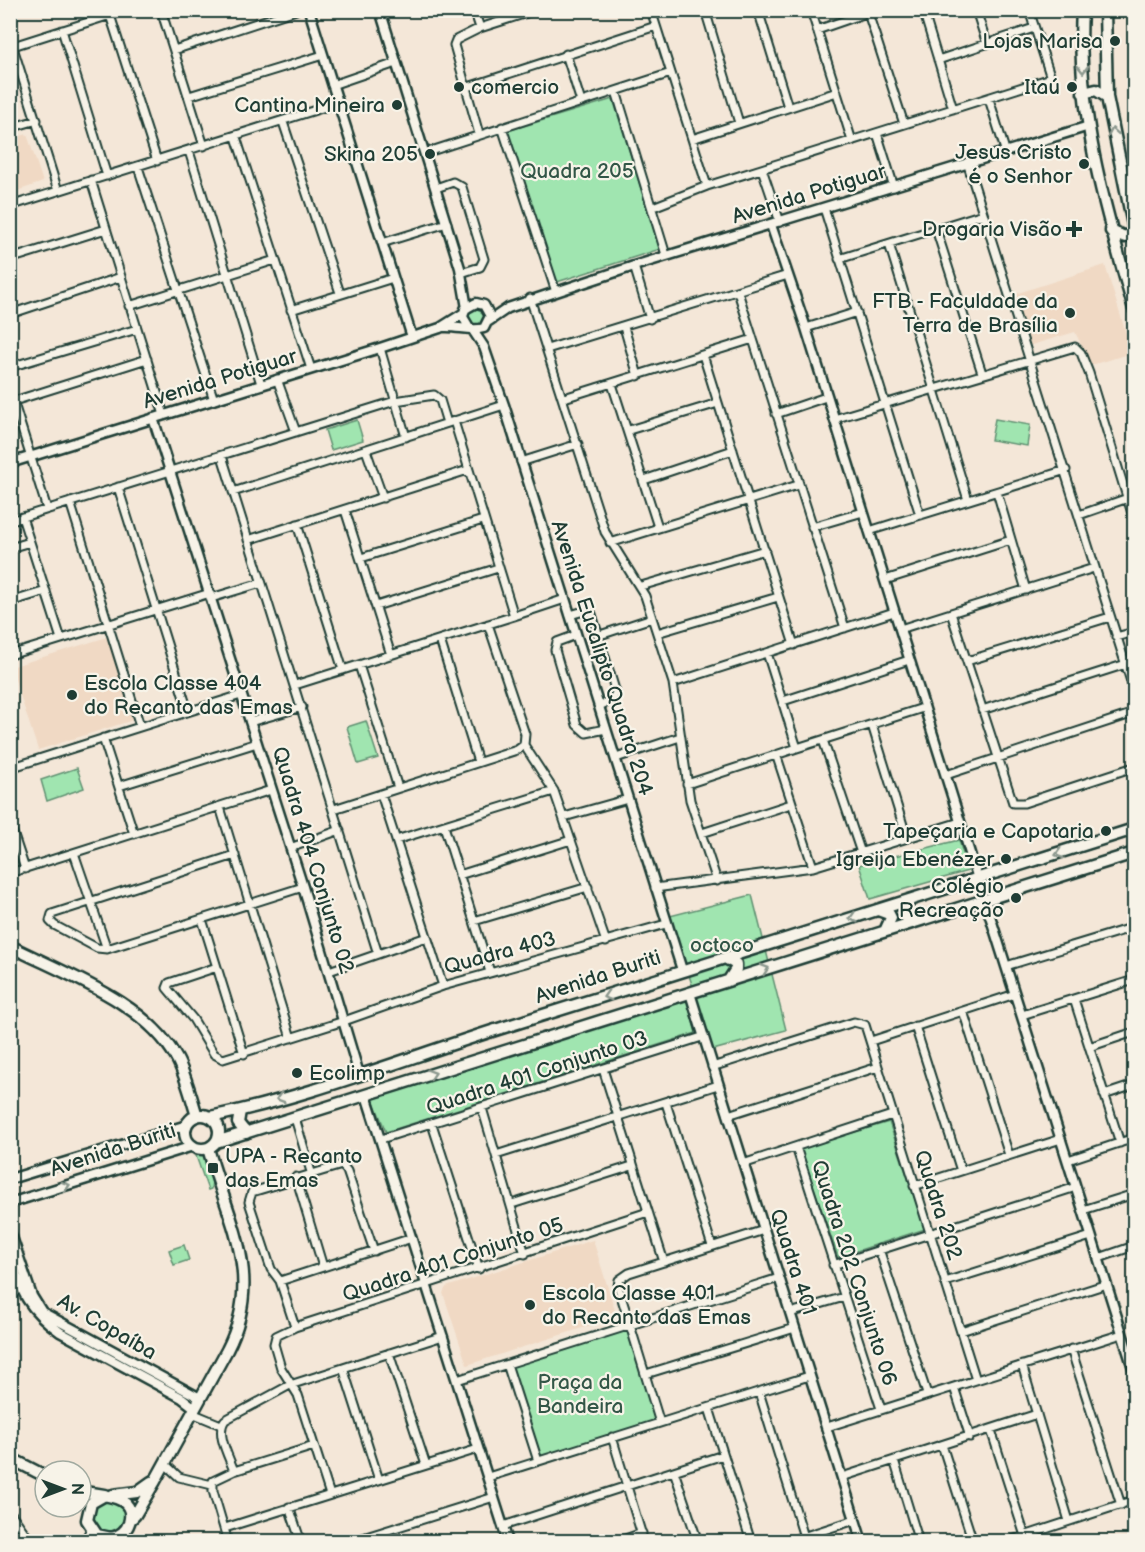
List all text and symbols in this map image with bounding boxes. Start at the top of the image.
place label: Lojas Marisa [982,29,1103,54]
marker: Lojas Marisa [1108,34,1122,48]
one-way arrow [1077,64,1089,73]
place label: comercio [471,75,559,100]
place label: Itaú [1024,75,1060,100]
marker: comercio [452,80,466,94]
marker: Itaú [1065,80,1079,94]
place label: Cantina Mineira [234,93,385,118]
marker: Cantina Mineira [390,98,404,112]
one-way arrow [1107,127,1119,137]
place label: Jesus Cristo é o Senhor [955,140,1072,189]
place label: Skina 205 [324,142,418,167]
marker: Skina 205 [423,147,437,161]
marker: Jesus Cristo é o Senhor [1077,157,1091,171]
park label: Quadra 205 [520,159,634,184]
street label: Avenida Potiguar [729,159,889,229]
place label: Drogaria Visão [922,217,1062,242]
marker: Drogaria Visão [1067,222,1081,236]
place label: FTB - Faculdade da Terra de Brasília [872,289,1058,338]
marker: FTB - Faculdade da Terra de Brasília [1063,306,1077,320]
street label: Avenida Potiguar [140,344,300,414]
street label: Avenida Eucalipto Quadra 204 [546,517,658,799]
place label: Escola Classe 404 do Recanto das Emas [84,671,293,720]
marker: Escola Classe 404 do Recanto das Emas [65,688,79,702]
street label: Quadra 404 Conjunto 02 [267,744,360,977]
place label: Tapeçaria e Capotaria [883,819,1094,844]
marker: Tapeçaria e Capotaria [1099,824,1113,838]
place label: Igreija Ebenézer [836,847,994,872]
one-way arrow [1054,847,1065,859]
marker: Igreija Ebenézer [999,852,1013,866]
place label: Colégio Recreação [899,874,1004,923]
marker: Colégio Recreação [1009,891,1023,905]
one-way arrow [848,911,859,923]
street label: Quadra 403 [441,926,559,980]
park label: octoco [690,933,754,958]
street label: Avenida Buriti [532,945,664,1009]
one-way arrow [759,964,770,976]
one-way arrow [602,988,613,1001]
street label: Quadra 401 Conjunto 03 [423,1025,651,1121]
place label: Ecolimp [309,1061,385,1086]
marker: Ecolimp [290,1066,304,1080]
one-way arrow [426,1068,437,1081]
one-way arrow [275,1091,286,1103]
street label: Avenida Buriti [47,1118,179,1182]
place label: UPA - Recanto das Emas [225,1144,362,1193]
street label: Quadra 202 [909,1147,968,1264]
street label: Quadra 202 Conjunto 06 [806,1157,902,1389]
marker: UPA - Recanto das Emas [206,1161,220,1175]
one-way arrow [60,1181,71,1193]
street label: Quadra 401 [764,1206,822,1318]
street label: Quadra 401 Conjunto 05 [339,1212,567,1308]
place label: Escola Classe 401 do Recanto das Emas [542,1281,751,1330]
street label: Av. Copaíba [53,1289,161,1365]
marker: Escola Classe 401 do Recanto das Emas [523,1298,537,1312]
park label: Praça da Bandeira [537,1370,623,1419]
north arrow [33,1459,93,1519]
text: N [67,1483,86,1495]

